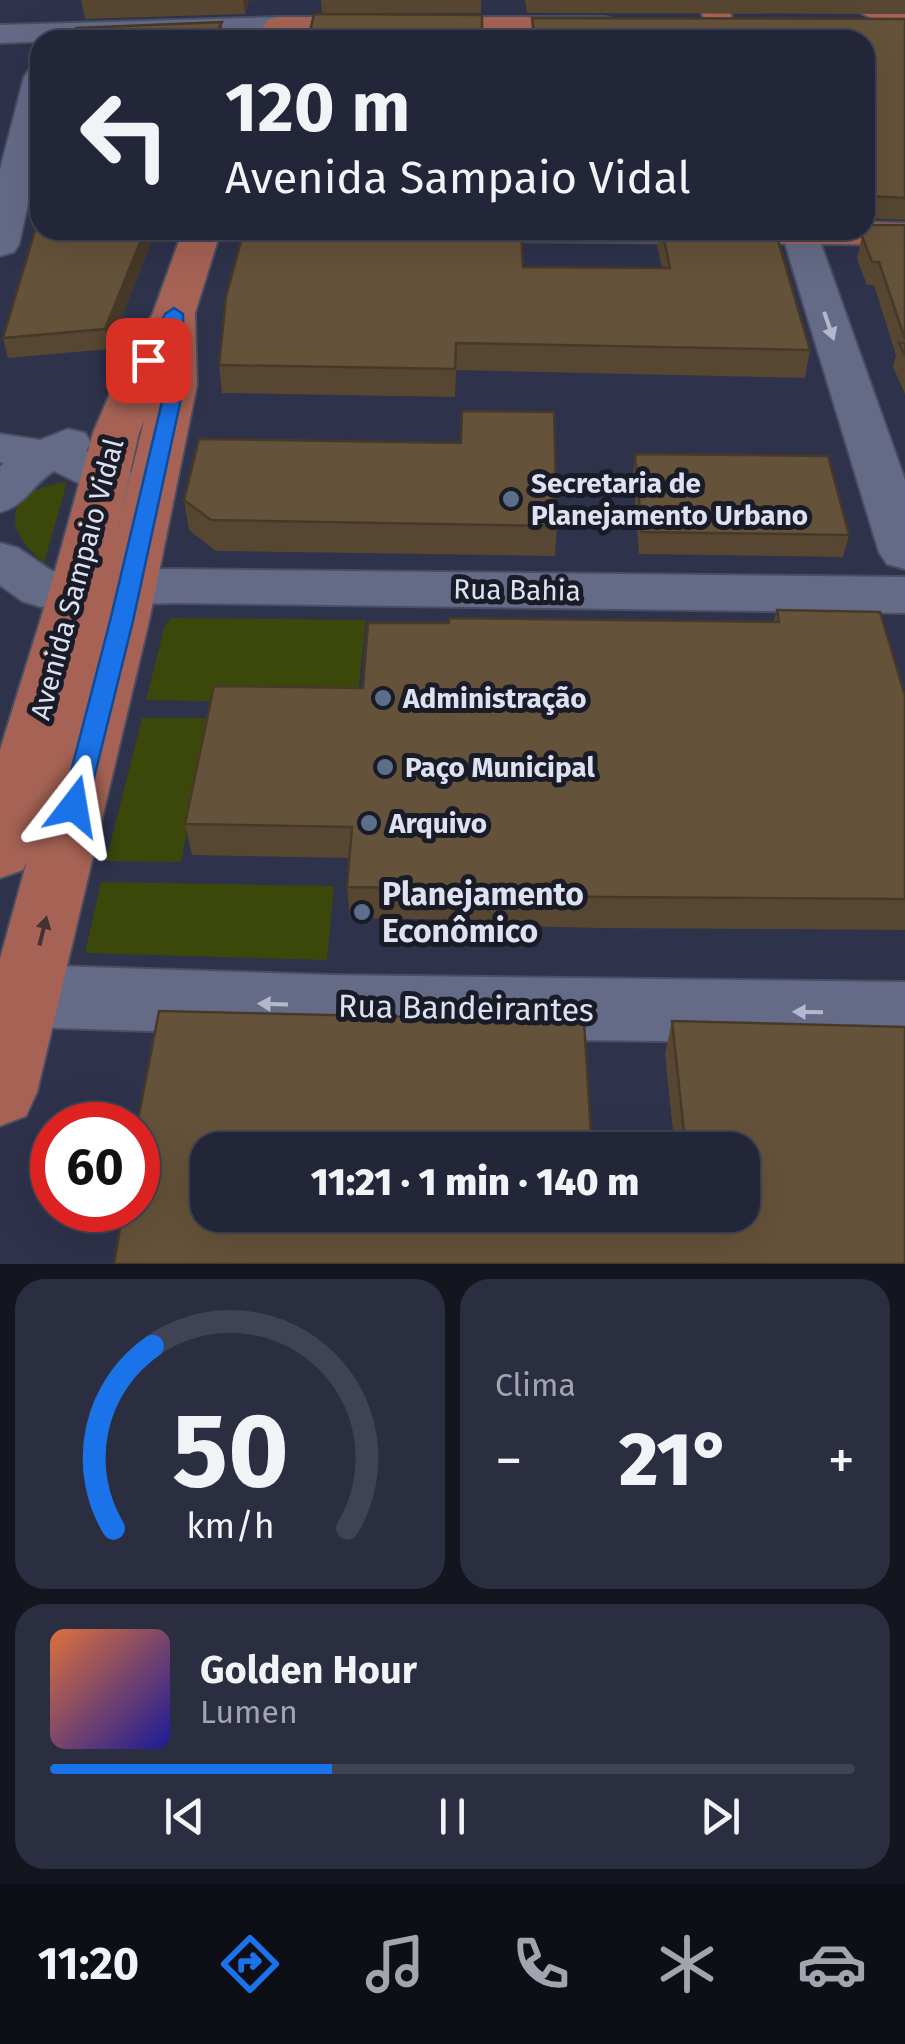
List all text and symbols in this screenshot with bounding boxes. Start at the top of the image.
text: 120 m [225,66,410,150]
icon: left [60,70,190,200]
text: Avenida Sampaio Vidal [225,151,691,205]
one-way arrow [822,311,837,341]
pin [106,318,191,403]
icon: arrive [121,333,176,388]
street label: Avenida Sampaio Vidal [24,435,130,723]
place label: Secretaria de Planejamento Urbano [531,467,808,532]
marker: Secretaria de Planejamento Urbano [500,488,522,510]
street label: Rua Bahia [453,572,581,608]
place label: Administração [402,682,587,715]
marker: Administração [372,687,394,709]
place label: Paço Municipal [405,751,595,784]
position arrow [22,754,126,858]
marker: Paço Municipal [374,756,396,778]
place label: Arquivo [388,807,487,840]
marker: Arquivo [358,812,380,834]
place label: Planejamento Econômico [382,875,584,950]
marker: Planejamento Econômico [351,901,373,923]
one-way arrow [35,915,51,946]
street label: Rua Bandeirantes [338,987,594,1029]
one-way arrow [256,995,288,1011]
one-way arrow [791,1004,823,1020]
speed limit sign: 60 [30,1102,160,1232]
text: 11:21 · 1 min · 140 m [311,1159,639,1205]
text: Clima [495,1366,576,1404]
text: 50 [172,1389,288,1514]
text: 21° [619,1415,731,1505]
text: − [495,1428,523,1494]
text: + [828,1428,855,1494]
text: km/h [186,1505,274,1547]
text: Golden Hour [200,1647,417,1693]
text: Lumen [200,1693,298,1731]
icon: previous [157,1789,212,1844]
icon: pause [425,1789,480,1844]
icon: next [693,1789,748,1844]
icon: directions [215,1929,285,1999]
icon: music [360,1929,430,1999]
icon: phone [506,1929,576,1999]
icon: climate [652,1929,722,1999]
icon: car [797,1929,867,1999]
text: 11:20 [38,1937,139,1991]

